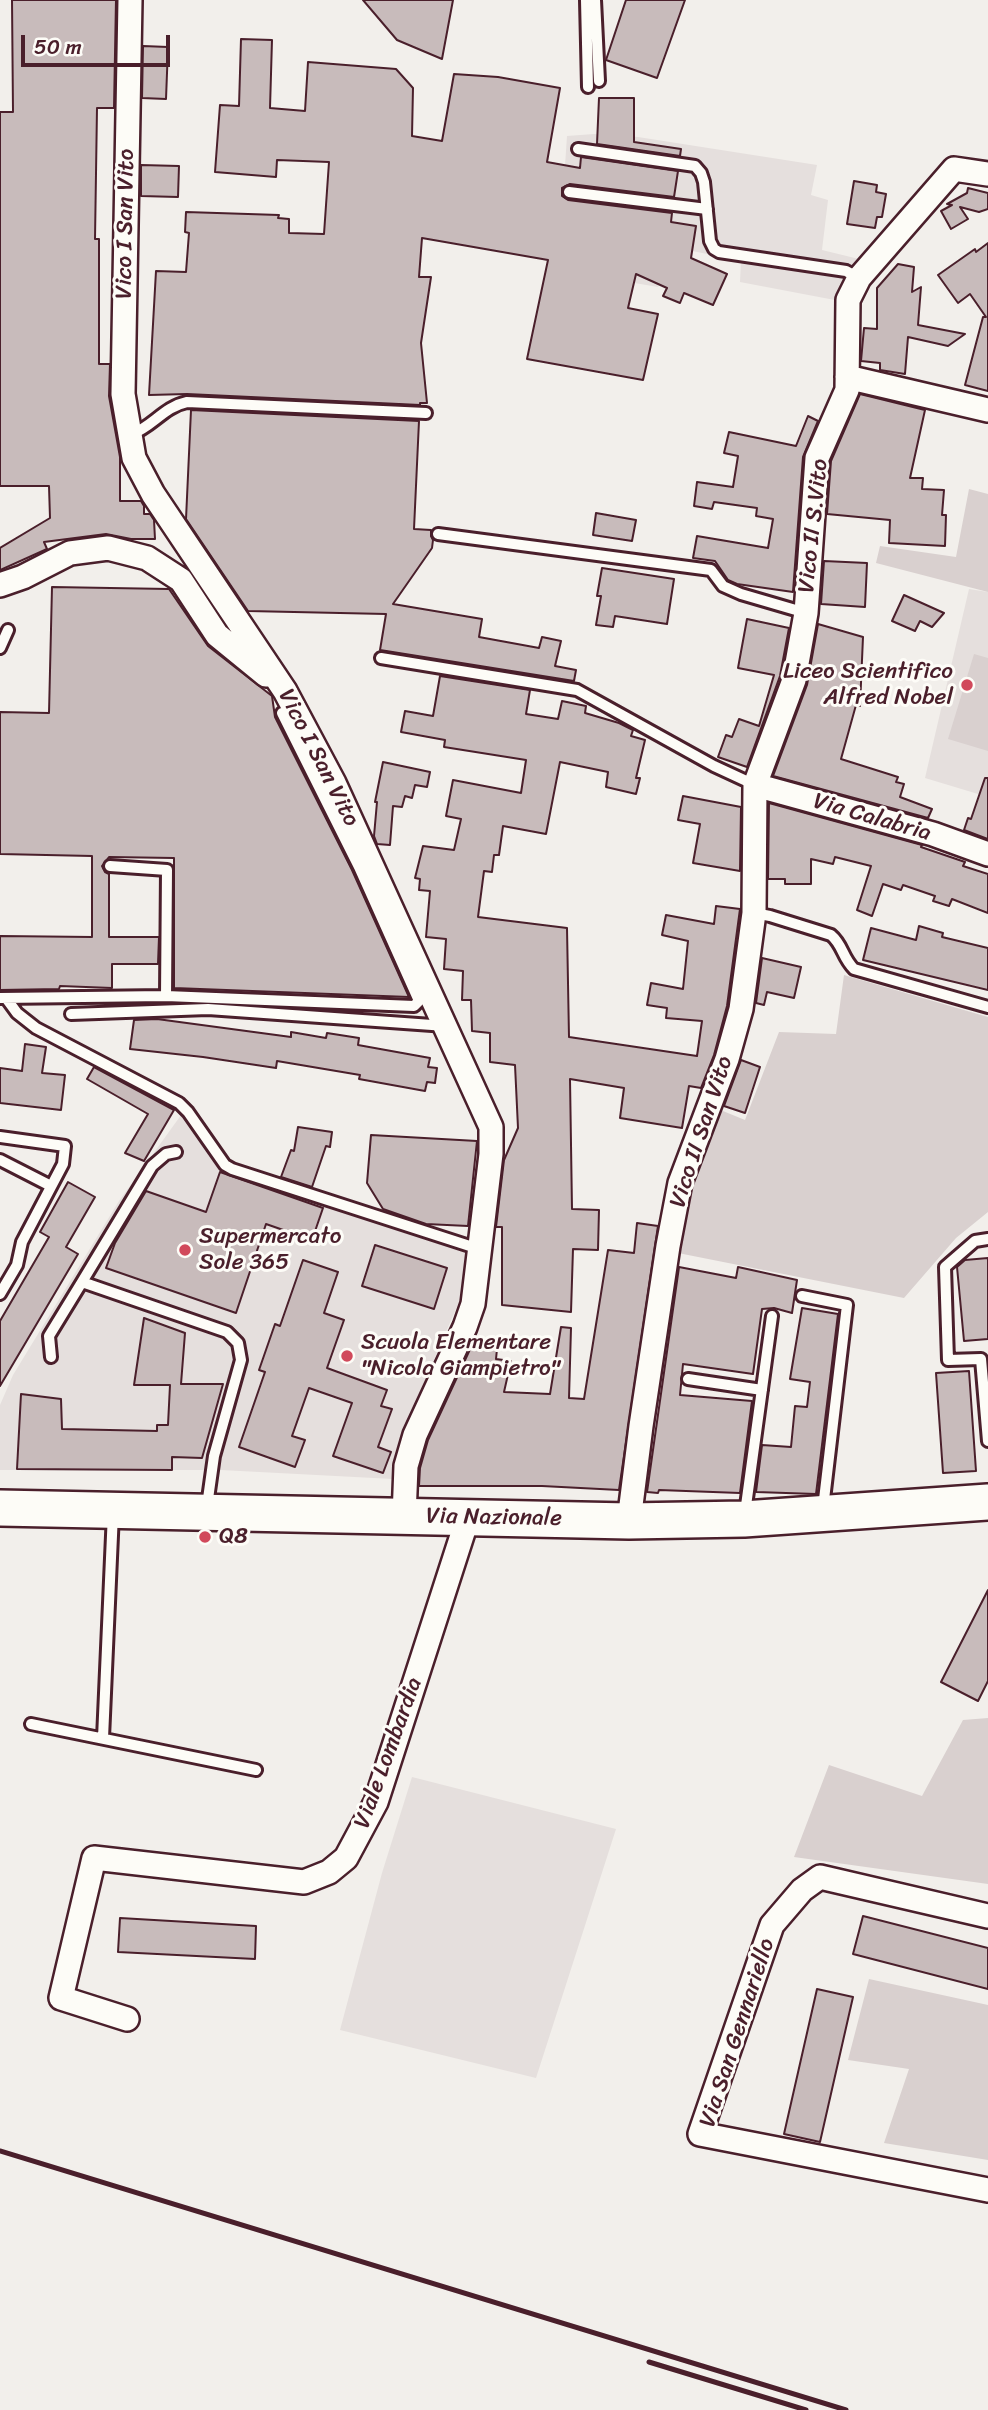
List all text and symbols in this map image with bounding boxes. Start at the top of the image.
scale bar [24,21,173,65]
text: 50 m [34,28,82,66]
street label: Vico I San Vito [111,149,141,299]
street label: Vico II S.Vito [793,458,835,594]
place label: Liceo Scientifico Alfred Nobel [783,658,953,712]
marker: Liceo Scientifico Alfred Nobel [959,677,975,693]
street label: Vico I San Vito [272,685,364,831]
street label: Via Calabria [810,788,934,848]
street label: Vico II San Vito [665,1053,739,1211]
place label: Supermercato Sole 365 [199,1223,341,1277]
marker: Supermercato Sole 365 [177,1242,193,1258]
place label: Scuola Elementare "Nicola Giampietro" [361,1329,560,1383]
marker: Scuola Elementare "Nicola Giampietro" [339,1348,355,1364]
street label: Via Nazionale [426,1503,562,1533]
place label: Q8 [219,1523,248,1551]
marker: Q8 [197,1529,213,1545]
street label: Viale Lombardia [349,1674,429,1832]
street label: Via San Gennariello [694,1935,782,2131]

